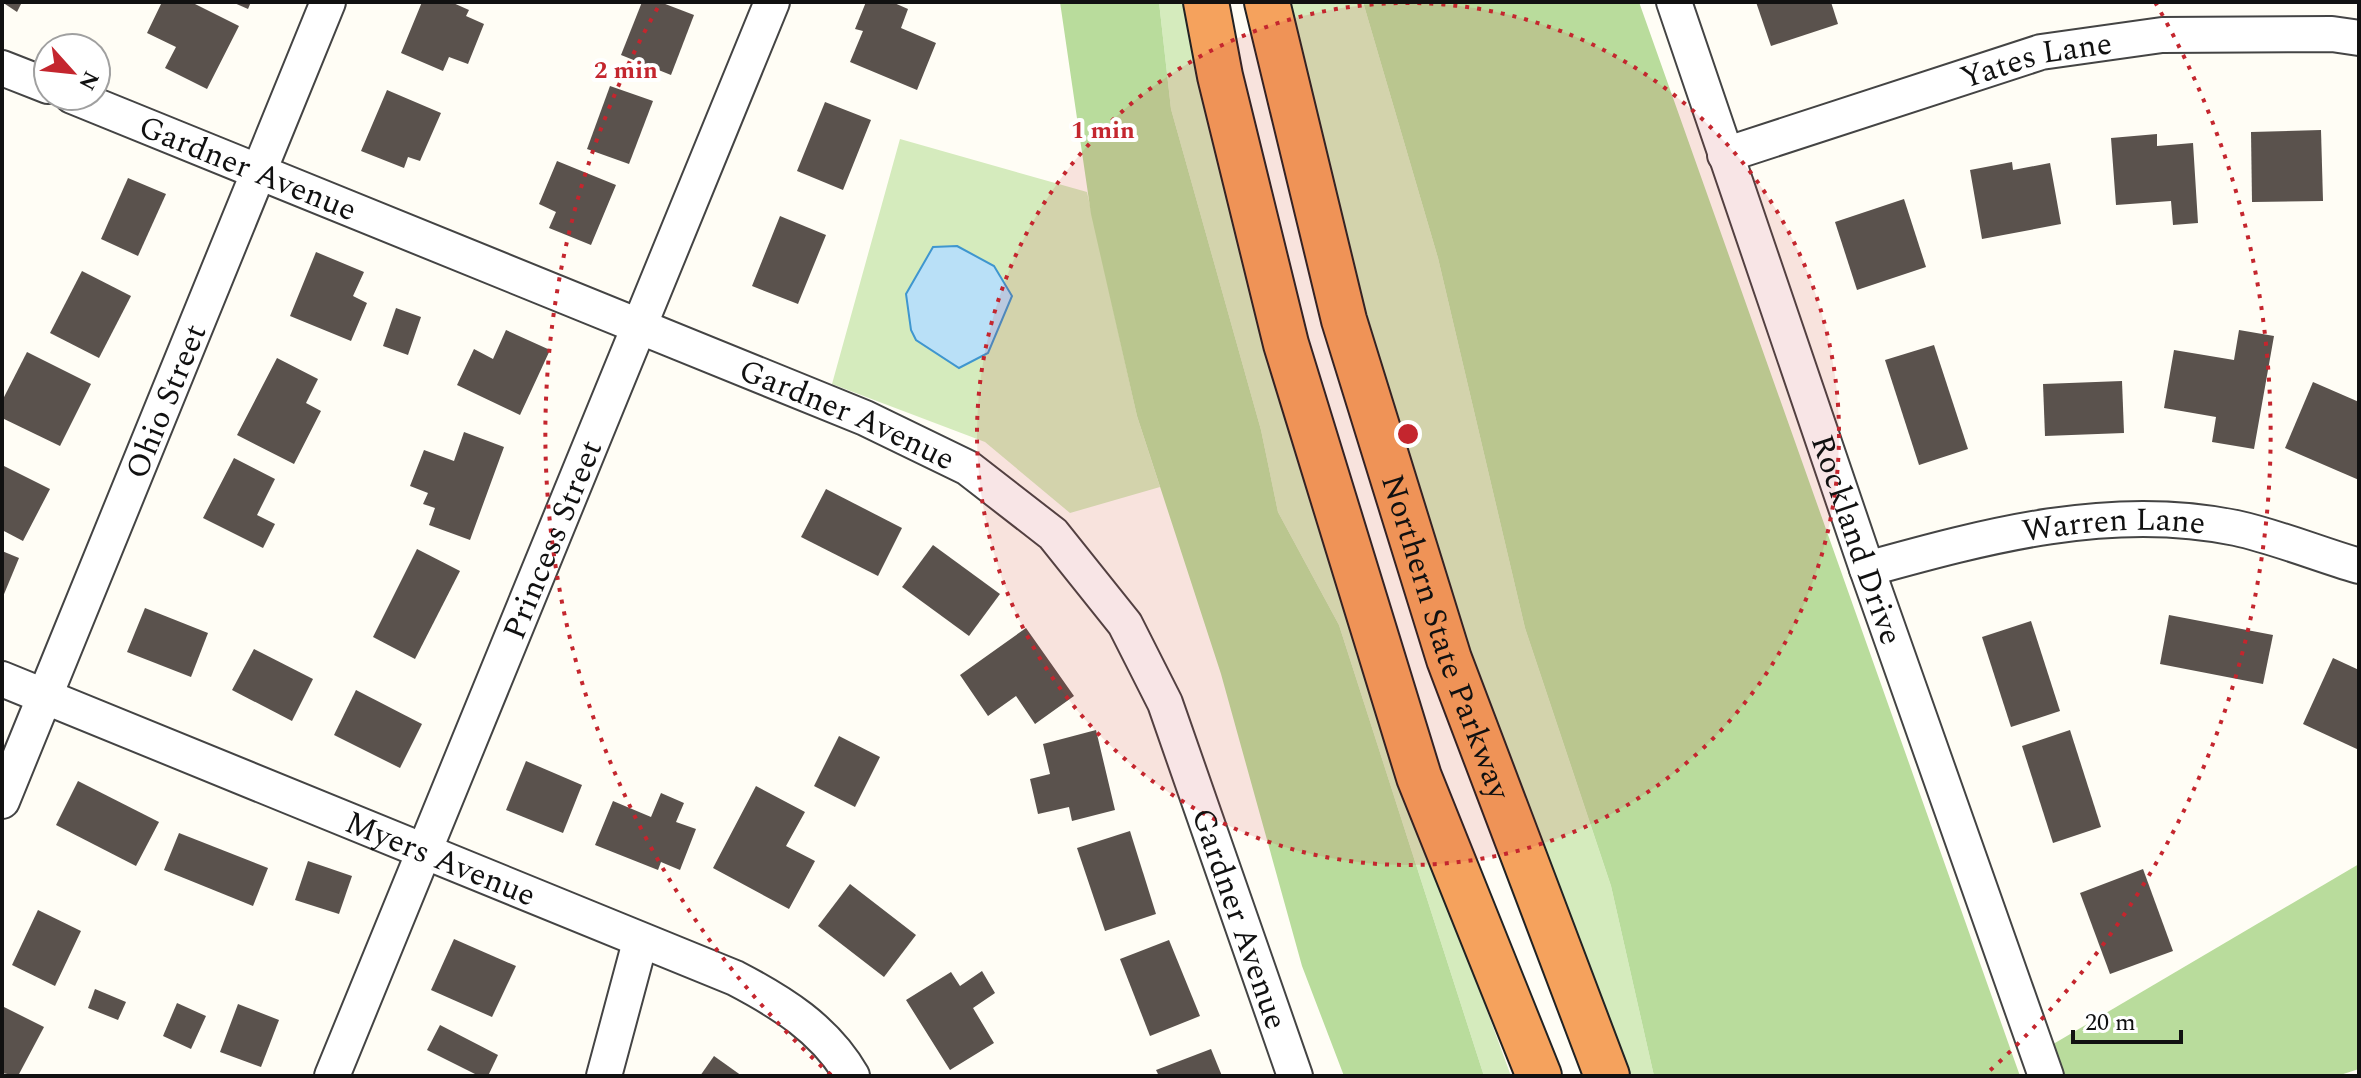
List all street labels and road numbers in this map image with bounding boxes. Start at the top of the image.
street label: Yates Lane [1954,19,2115,103]
street label: Gardner Avenue [131,103,364,235]
street label: Ohio Street [113,317,220,487]
street label: Gardner Avenue [731,346,963,484]
street label: Rockland Drive [1797,428,1915,652]
street label: Princess Street [490,433,616,647]
street label: Northern State Parkway [1367,468,1524,808]
street label: Warren Lane [2019,496,2208,556]
street label: Myers Avenue [338,799,543,920]
street label: Gardner Avenue [1177,802,1300,1036]

